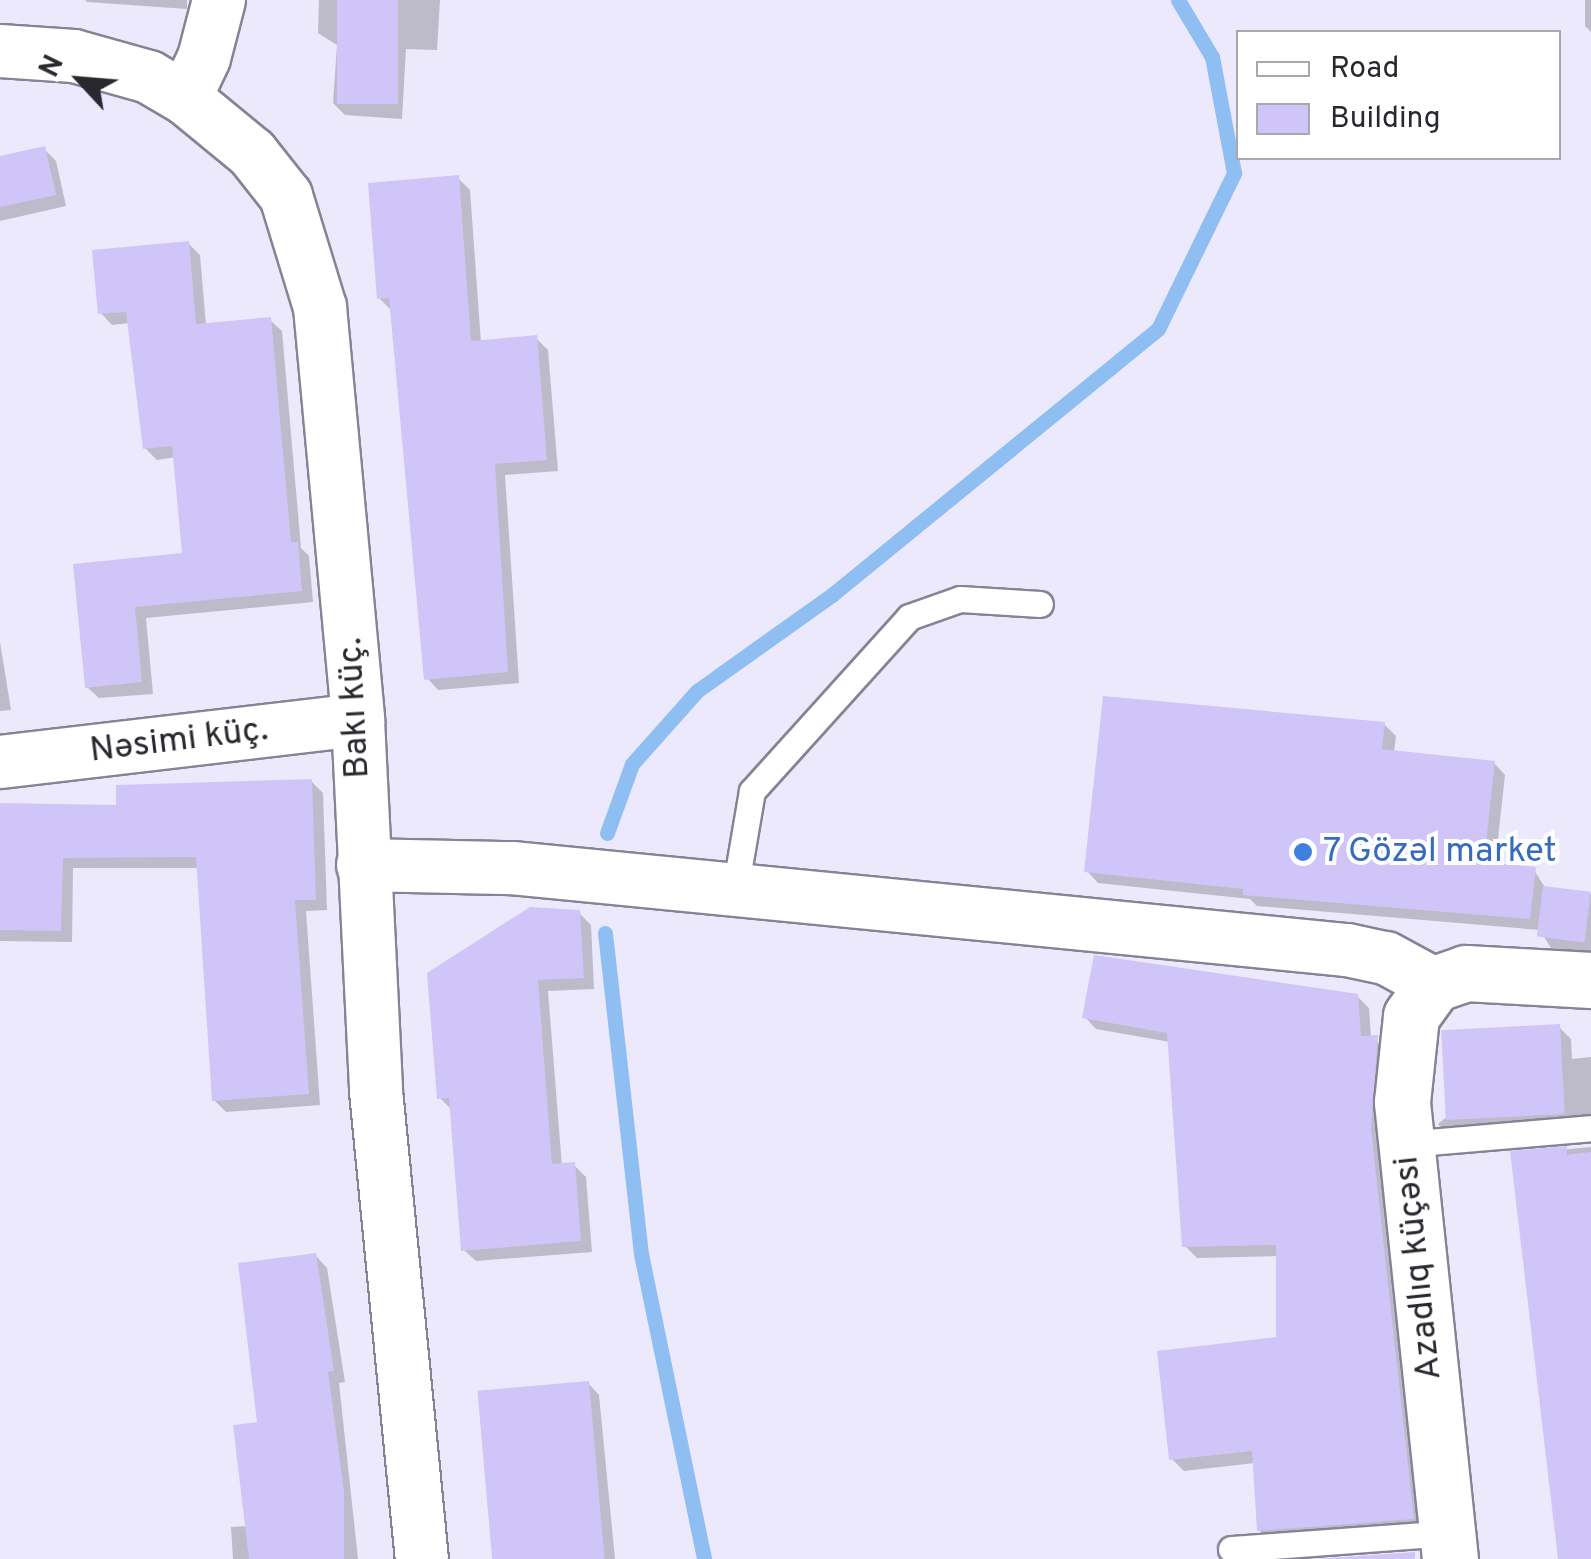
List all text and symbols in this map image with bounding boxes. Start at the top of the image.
north arrow [30,30,130,130]
legend [1236,30,1561,160]
text: N [32,50,74,84]
text: Road [1330,51,1399,88]
text: Building [1330,101,1441,138]
street label: Bakı küç. [330,636,380,780]
street label: Nəsimi küç. [87,709,271,773]
place label: 7 Gözəl market [1323,831,1558,873]
marker: 7 Gözəl market [1292,841,1314,863]
street label: Azadlıq küçəsi [1386,1154,1452,1382]

